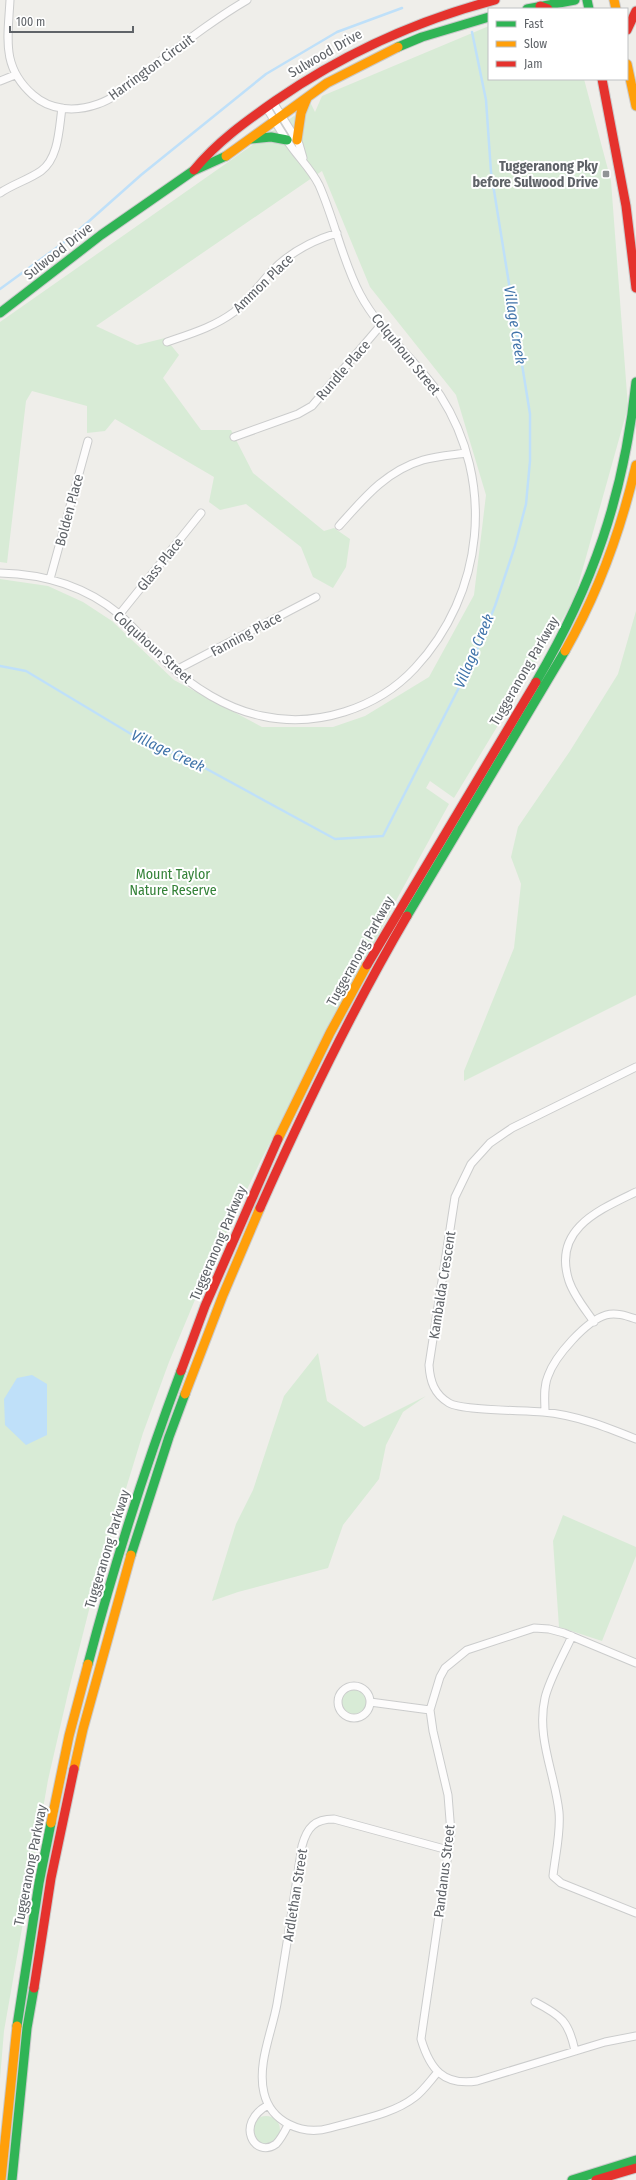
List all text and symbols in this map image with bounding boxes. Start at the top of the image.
scale bar [10,8,133,34]
legend [488,8,628,80]
text: 100 m [16,15,45,29]
text: Fast [524,17,543,31]
street label: Sulwood Drive [285,25,365,81]
street label: Harrington Circuit [105,30,198,104]
text: Slow [524,37,547,51]
text: Jam [524,57,542,71]
place label: Tuggeranong Pky before Sulwood Drive [473,158,598,191]
marker: Tuggeranong Pky before Sulwood Drive [601,169,611,179]
street label: Sulwood Drive [21,219,96,283]
street label: Ammon Place [230,250,297,316]
water label: Village Creek [500,285,530,366]
street label: Colquhoun Street [368,310,444,399]
street label: Rundle Place [313,337,374,404]
street label: Bolden Place [52,472,87,548]
street label: Glass Place [134,534,187,594]
street label: Colquhoun Street [110,608,196,687]
street label: Fanning Place [208,609,285,660]
water label: Village Creek [450,611,498,691]
street label: Tuggeranong Parkway [486,613,563,729]
water label: Village Creek [128,726,208,776]
park label: Mount Taylor Nature Reserve [129,866,217,899]
street label: Tuggeranong Parkway [323,893,398,1009]
street label: Tuggeranong Parkway [187,1183,251,1303]
street label: Kambalda Crescent [426,1229,459,1340]
street label: Tuggeranong Parkway [81,1487,134,1611]
street label: Tuggeranong Parkway [10,1802,51,1927]
street label: Pandanus Street [430,1823,459,1919]
street label: Ardlethan Street [280,1847,311,1943]

